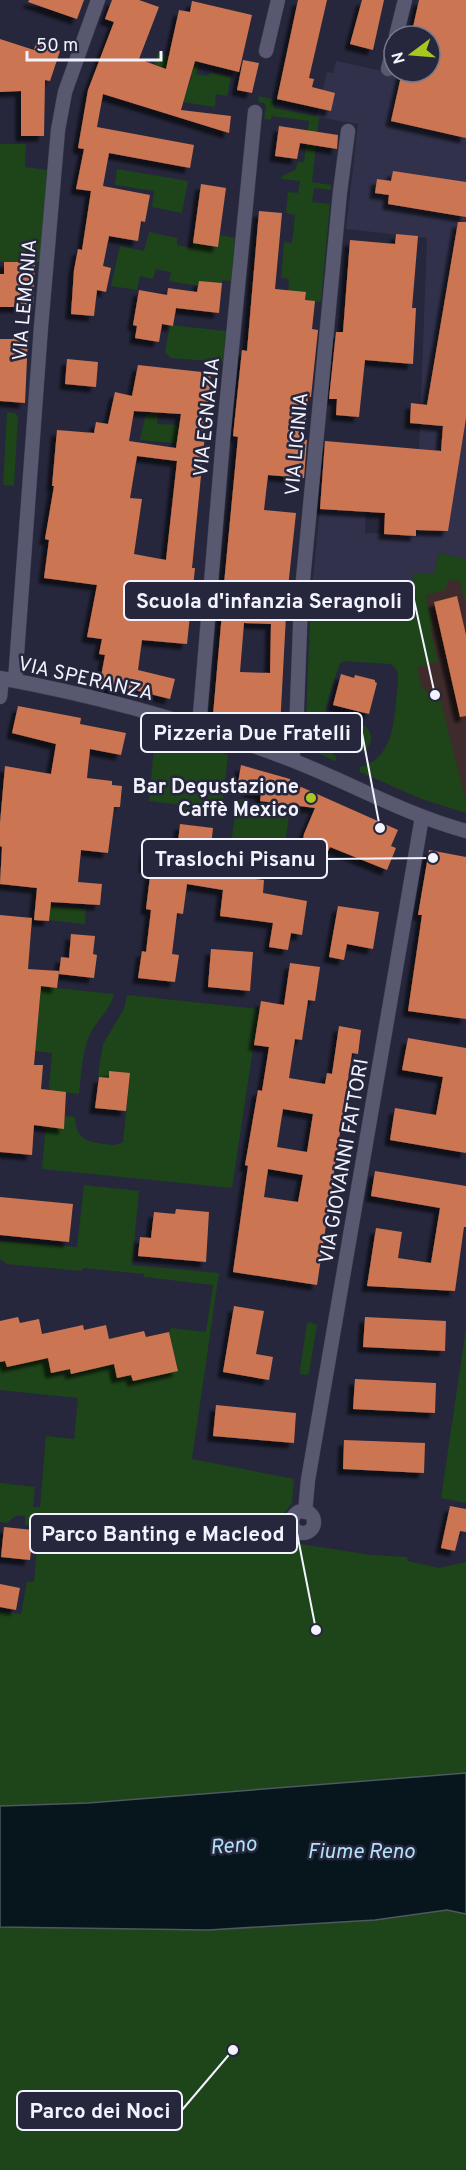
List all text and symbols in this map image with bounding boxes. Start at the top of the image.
scale bar [27,24,160,62]
north arrow [382,24,442,84]
text: 50 m [36,35,78,58]
text: N [388,49,411,66]
street label: VIA LEMONIA [8,238,44,362]
street label: VIA EGNAZIA [189,356,227,478]
street label: VIA LICINIA [281,391,315,497]
callout: Scuola d'infanzia Seragnoli [124,581,414,620]
text: Scuola d'infanzia Seragnoli [136,589,402,616]
street label: VIA SPERANZA [15,652,156,708]
callout: Pizzeria Due Fratelli [141,713,362,752]
text: Pizzeria Due Fratelli [153,721,351,748]
place label: Bar Degustazione Caffè Mexico [132,775,299,824]
marker: Bar Degustazione Caffè Mexico [304,791,318,805]
callout: Traslochi Pisanu [142,839,327,878]
text: Traslochi Pisanu [154,847,316,874]
street label: VIA GIOVANNI FATTORI [314,1057,376,1266]
callout: Parco Banting e Macleod [30,1514,297,1553]
text: Parco Banting e Macleod [41,1522,285,1549]
water label: Reno [209,1831,258,1862]
water label: Fiume Reno [307,1839,416,1866]
callout: Parco dei Noci [17,2091,182,2130]
text: Parco dei Noci [30,2099,170,2126]

